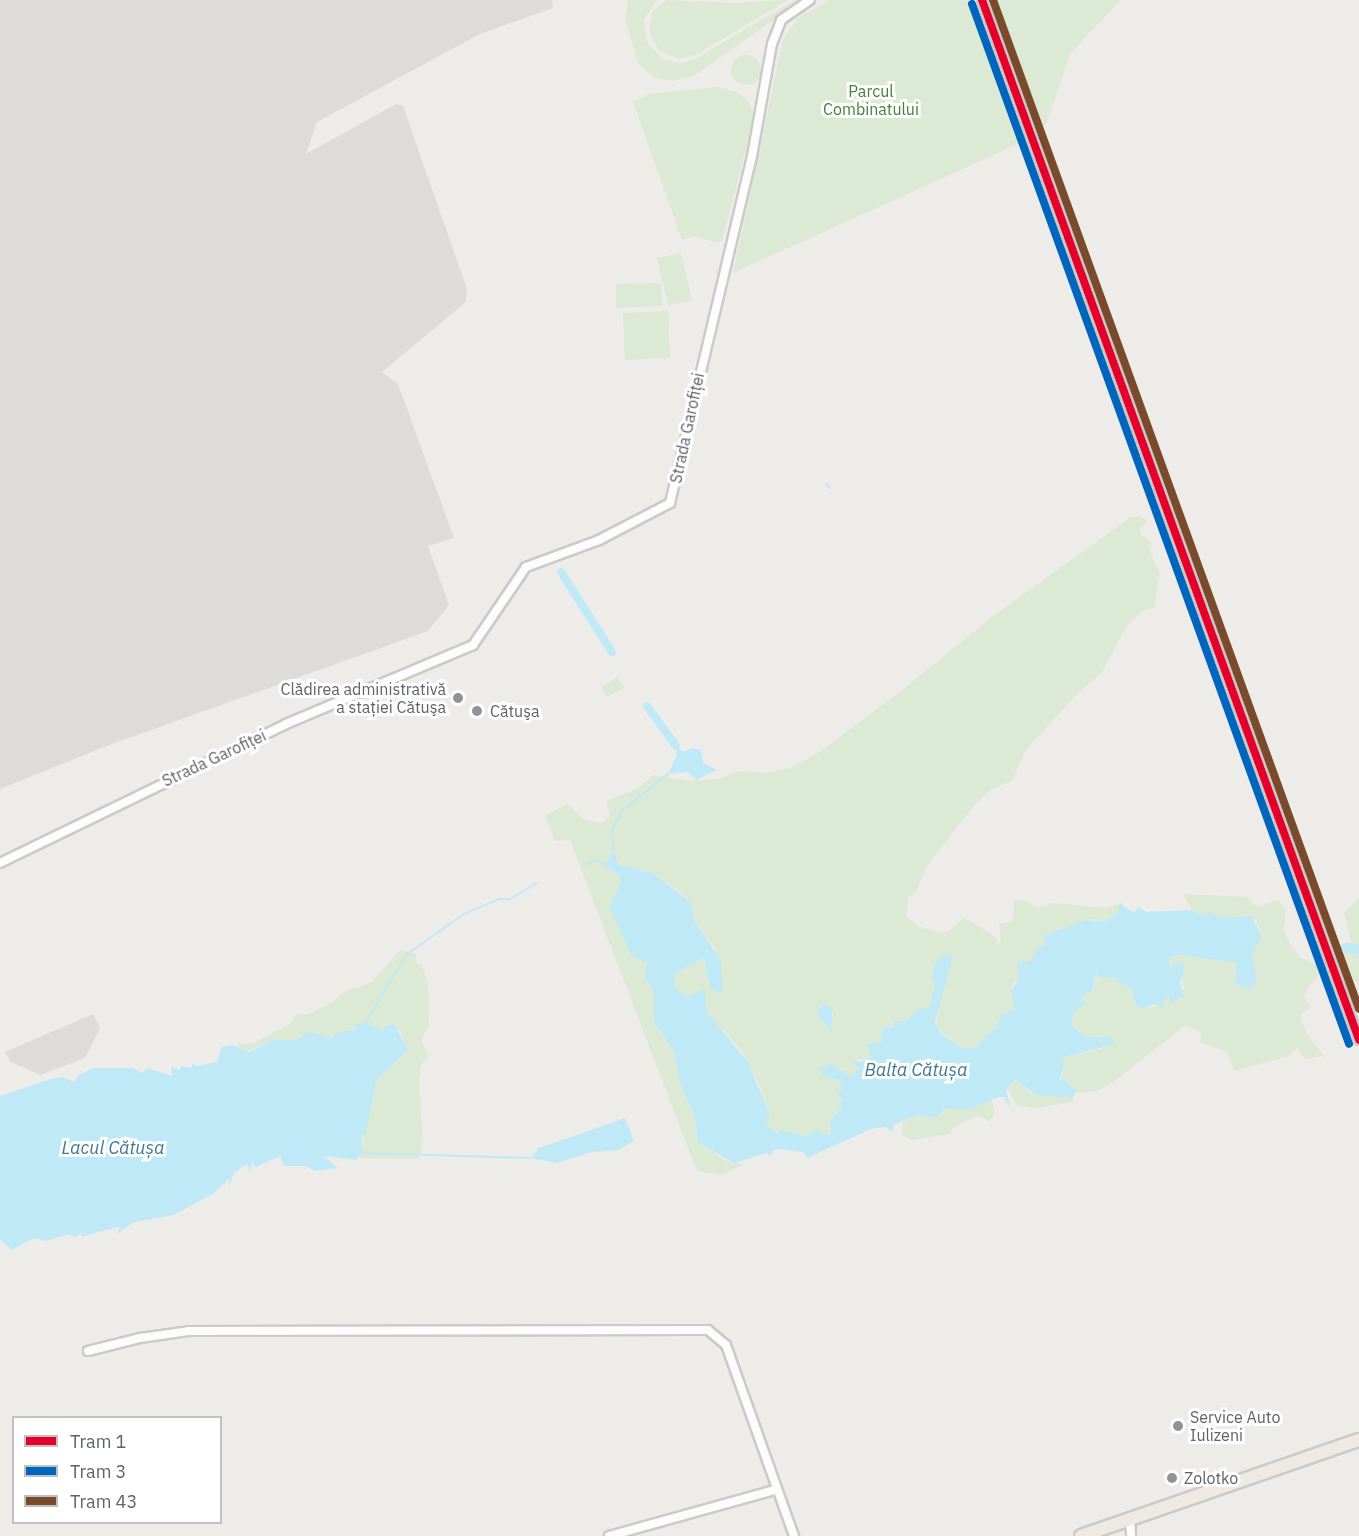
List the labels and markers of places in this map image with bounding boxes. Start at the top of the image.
place label: Clădirea administrativă a stației Cătuşa [281,679,446,717]
marker: Clădirea administrativă a stației Cătuşa [451,691,465,705]
place label: Cătuşa [490,701,540,721]
marker: Cătuşa [468,702,486,720]
place label: Service Auto Iulizeni [1190,1407,1280,1445]
marker: Service Auto Iulizeni [1171,1419,1185,1433]
place label: Zolotko [1184,1468,1238,1488]
marker: Zolotko [1165,1471,1179,1485]

